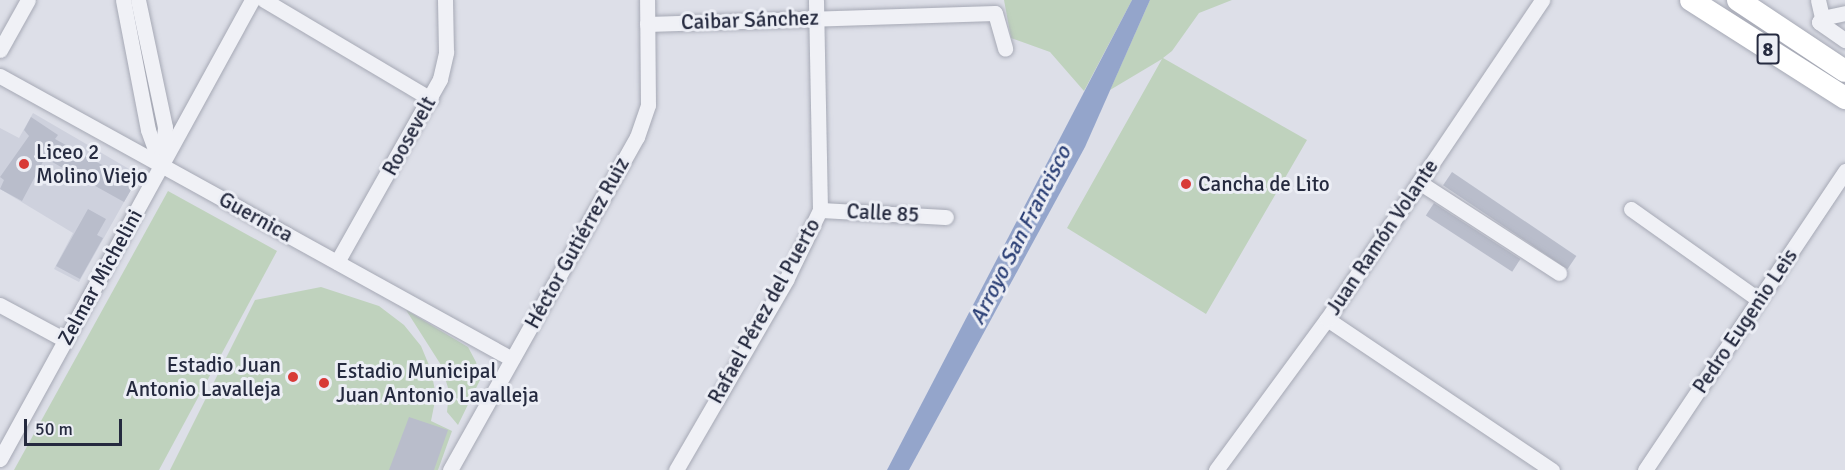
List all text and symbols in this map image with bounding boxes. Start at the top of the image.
street label: Caibar Sánchez [681,5,819,35]
road number: 8 [1756,32,1780,66]
street label: Roosevelt [377,92,441,180]
place label: Liceo 2 Molino Viejo [36,139,148,189]
water label: Arroyo San Francisco [964,141,1076,329]
street label: Héctor Gutiérrez Ruiz [519,153,635,333]
street label: Juan Ramón Volante [1321,154,1443,320]
marker: Liceo 2 Molino Viejo [17,157,31,171]
place label: Cancha de Lito [1198,171,1330,197]
marker: Cancha de Lito [1179,177,1193,191]
street label: Guernica [215,186,297,248]
street label: Calle 85 [846,199,920,227]
street label: Zelmar Michelini [52,205,148,349]
street label: Rafael Pérez del Puerto [703,214,825,408]
street label: Pedro Eugenio Leis [1687,244,1803,398]
place label: Estadio Juan Antonio Lavalleja [126,352,281,402]
place label: Estadio Municipal Juan Antonio Lavalleja [336,358,539,408]
marker: Estadio Juan Antonio Lavalleja [286,370,300,384]
marker: Estadio Municipal Juan Antonio Lavalleja [317,376,331,390]
scale bar [27,407,124,445]
text: 50 m [35,418,73,440]

